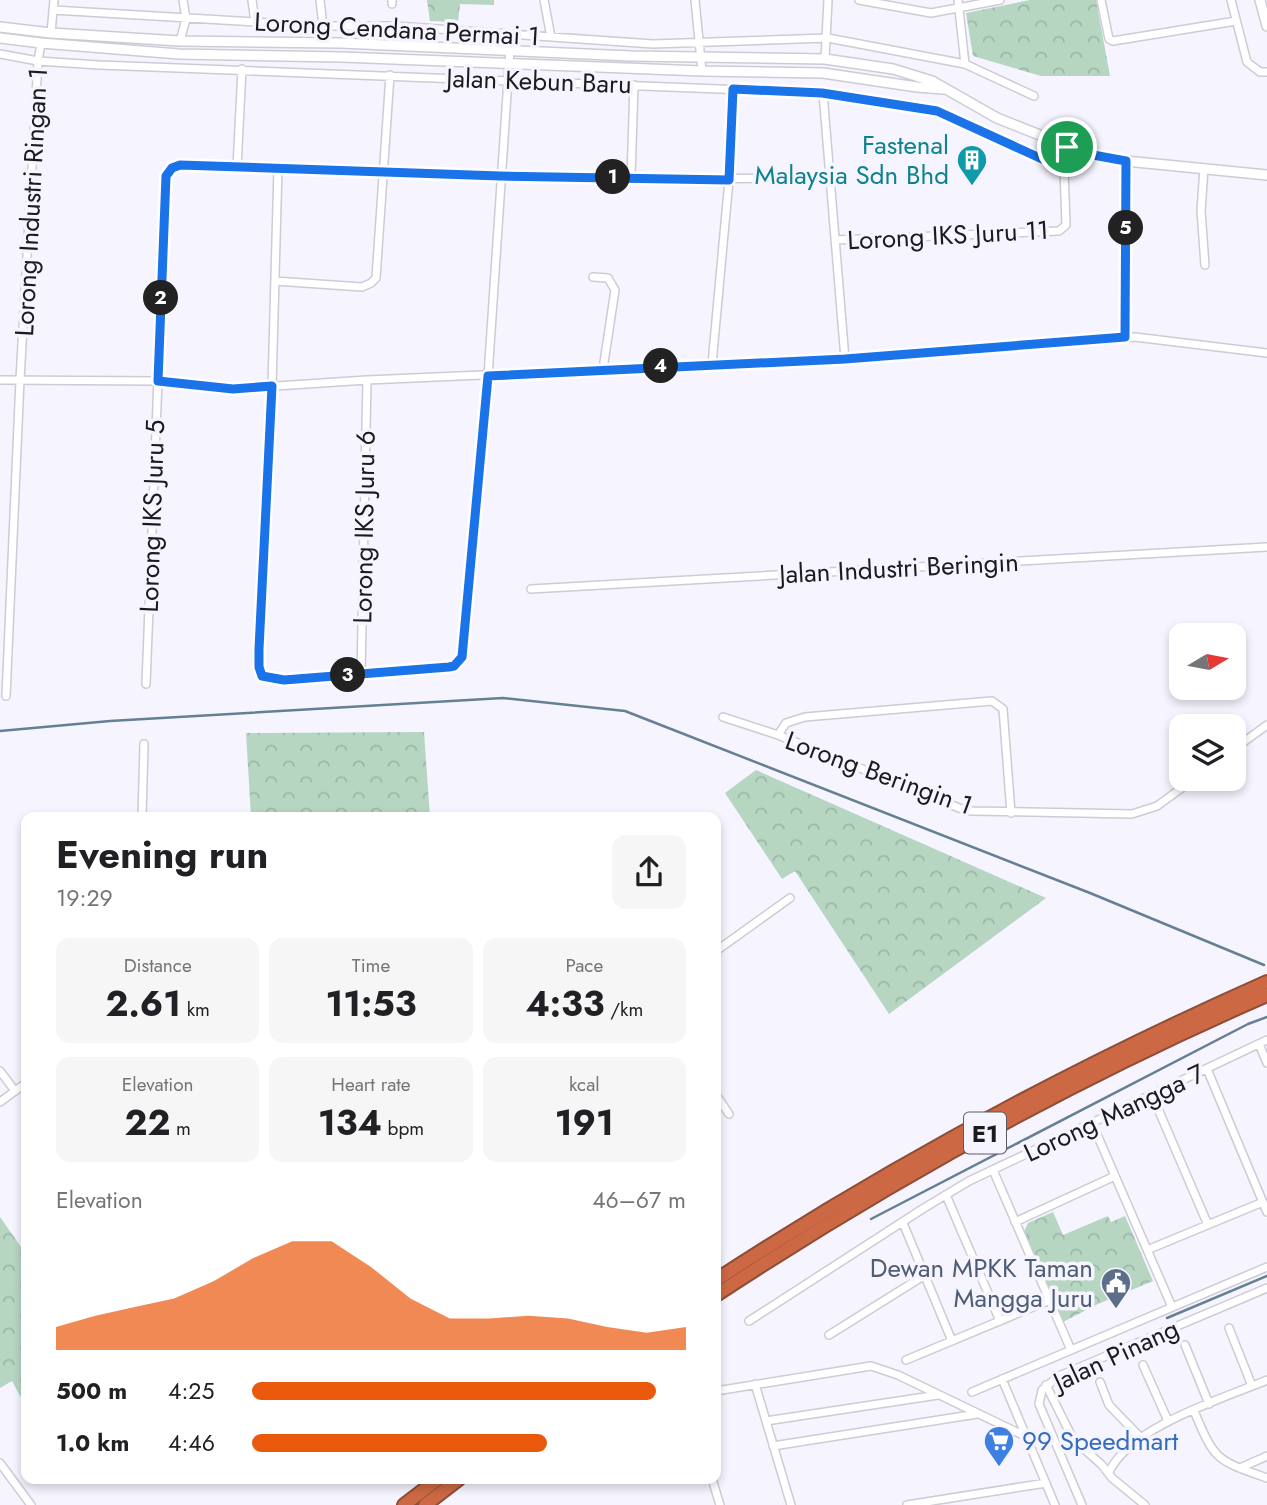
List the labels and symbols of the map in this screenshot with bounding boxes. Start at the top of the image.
street label: Lorong Cendana Permai 1 [253,3,541,55]
street label: Jalan Kebun Baru [443,59,632,103]
street label: Lorong Industri Ringan 1 [5,67,57,337]
pin [1037,117,1097,177]
place label: Fastenal Malaysia Sdn Bhd [755,126,949,194]
building icon: Fastenal Malaysia Sdn Bhd [955,143,989,187]
pin: 1 [596,160,630,194]
pin: 5 [1108,210,1144,246]
street label: Lorong IKS Juru 11 [846,211,1050,259]
pin: 2 [144,280,178,316]
pin: 4 [644,348,678,384]
street label: Lorong IKS Juru 5 [130,419,174,613]
street label: Lorong IKS Juru 6 [343,430,385,624]
street label: Jalan Industri Beringin [775,543,1020,593]
north arrow [1169,623,1246,700]
pin: 3 [330,658,366,692]
street label: Lorong Beringin 1 [780,721,978,825]
street label: Lorong Mangga 7 [1017,1054,1211,1172]
road number: E1 [964,1112,1006,1154]
place label: Dewan MPKK Taman Mangga Juru [870,1249,1093,1317]
public building icon: Dewan MPKK Taman Mangga Juru [1099,1266,1133,1310]
street label: Jalan Pinang [1044,1309,1185,1402]
place label: 99 Speedmart [1022,1422,1179,1460]
supermarket icon: 99 Speedmart [982,1424,1016,1468]

